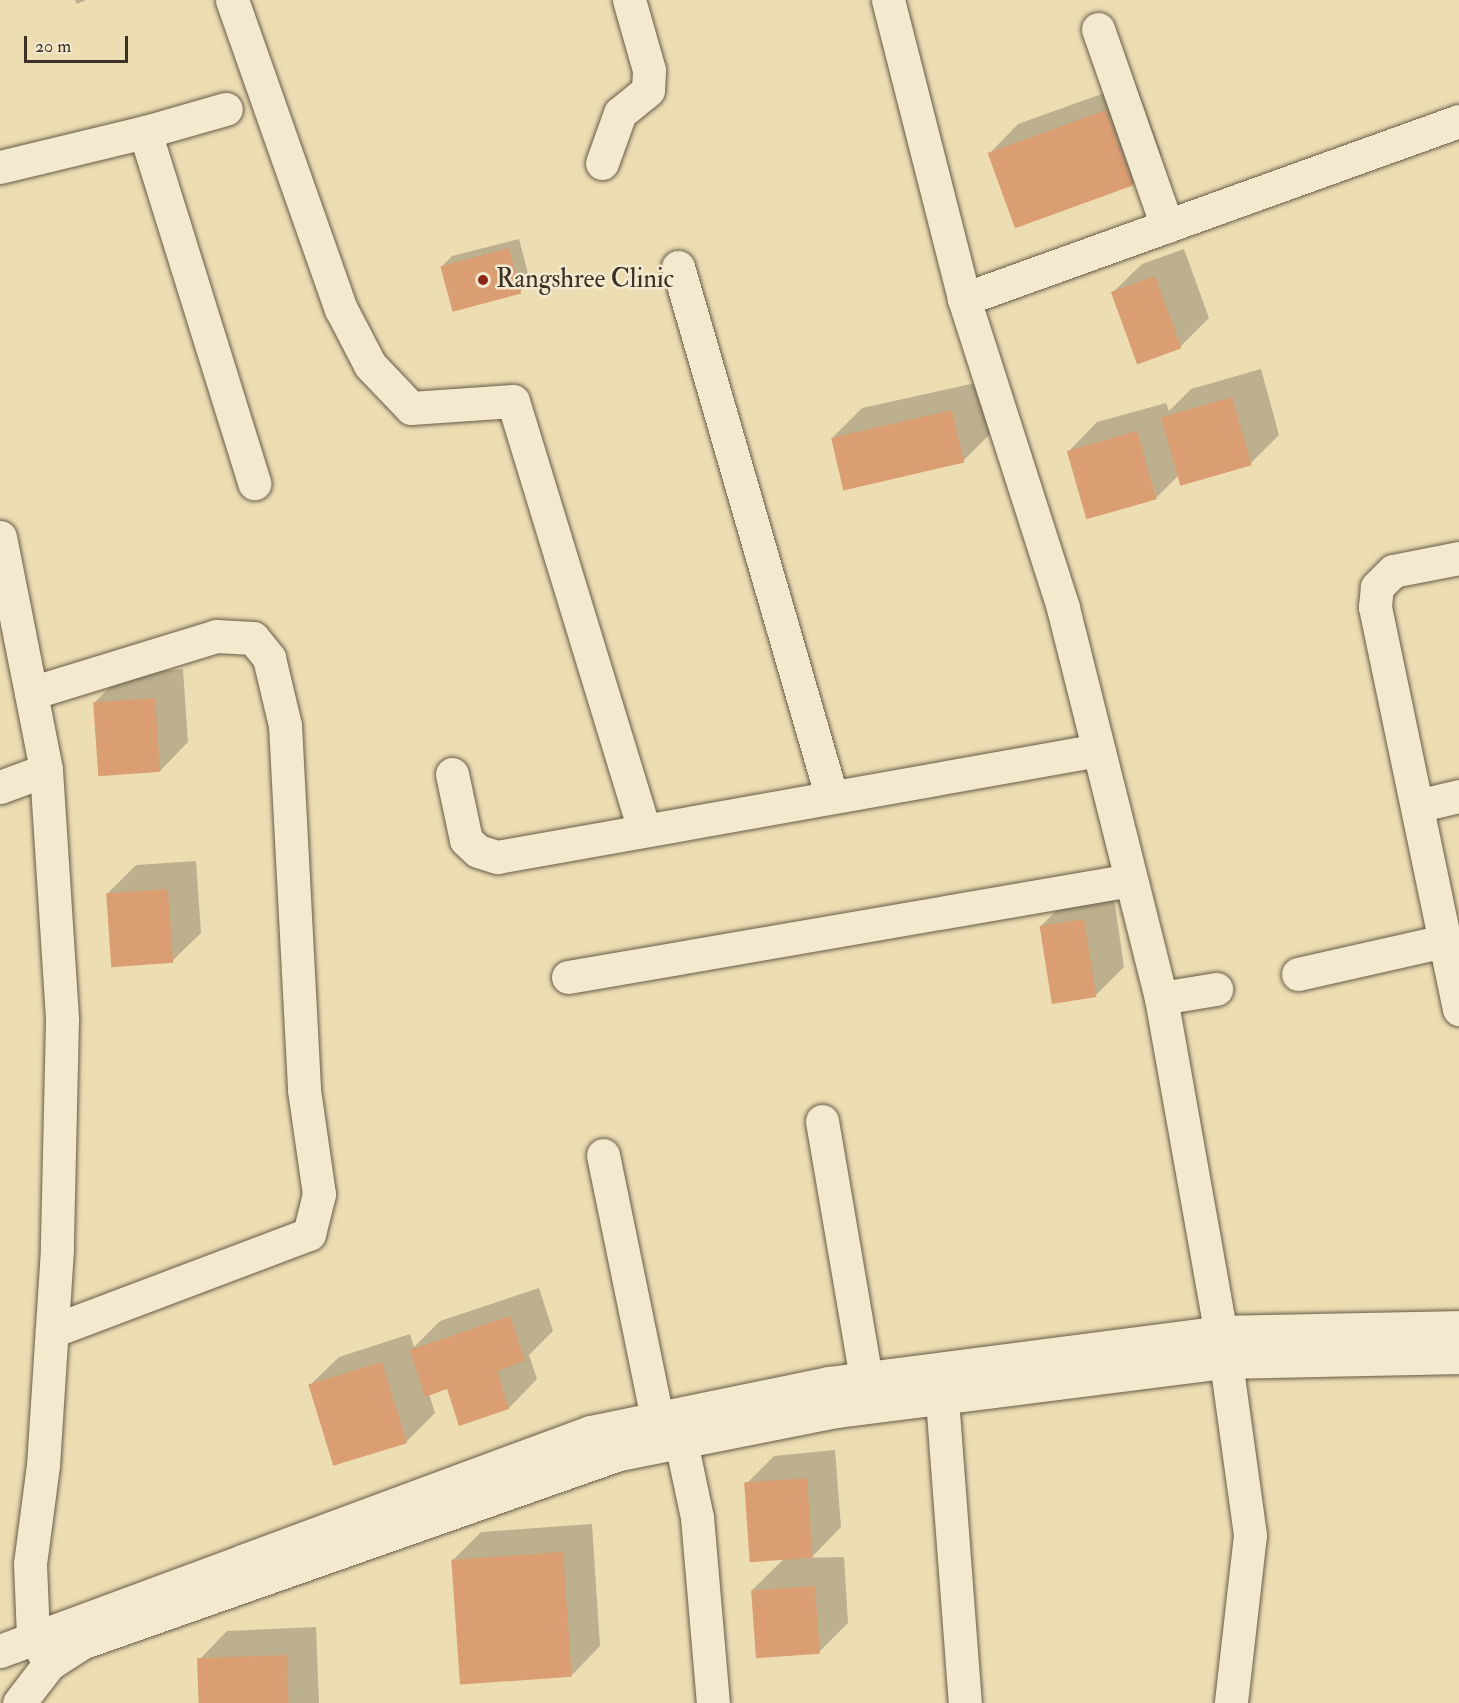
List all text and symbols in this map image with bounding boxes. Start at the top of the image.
scale bar [27,24,130,62]
text: 20 m [35,35,71,58]
place label: Rangshree Clinic [496,264,674,296]
marker: Rangshree Clinic [474,271,492,289]

